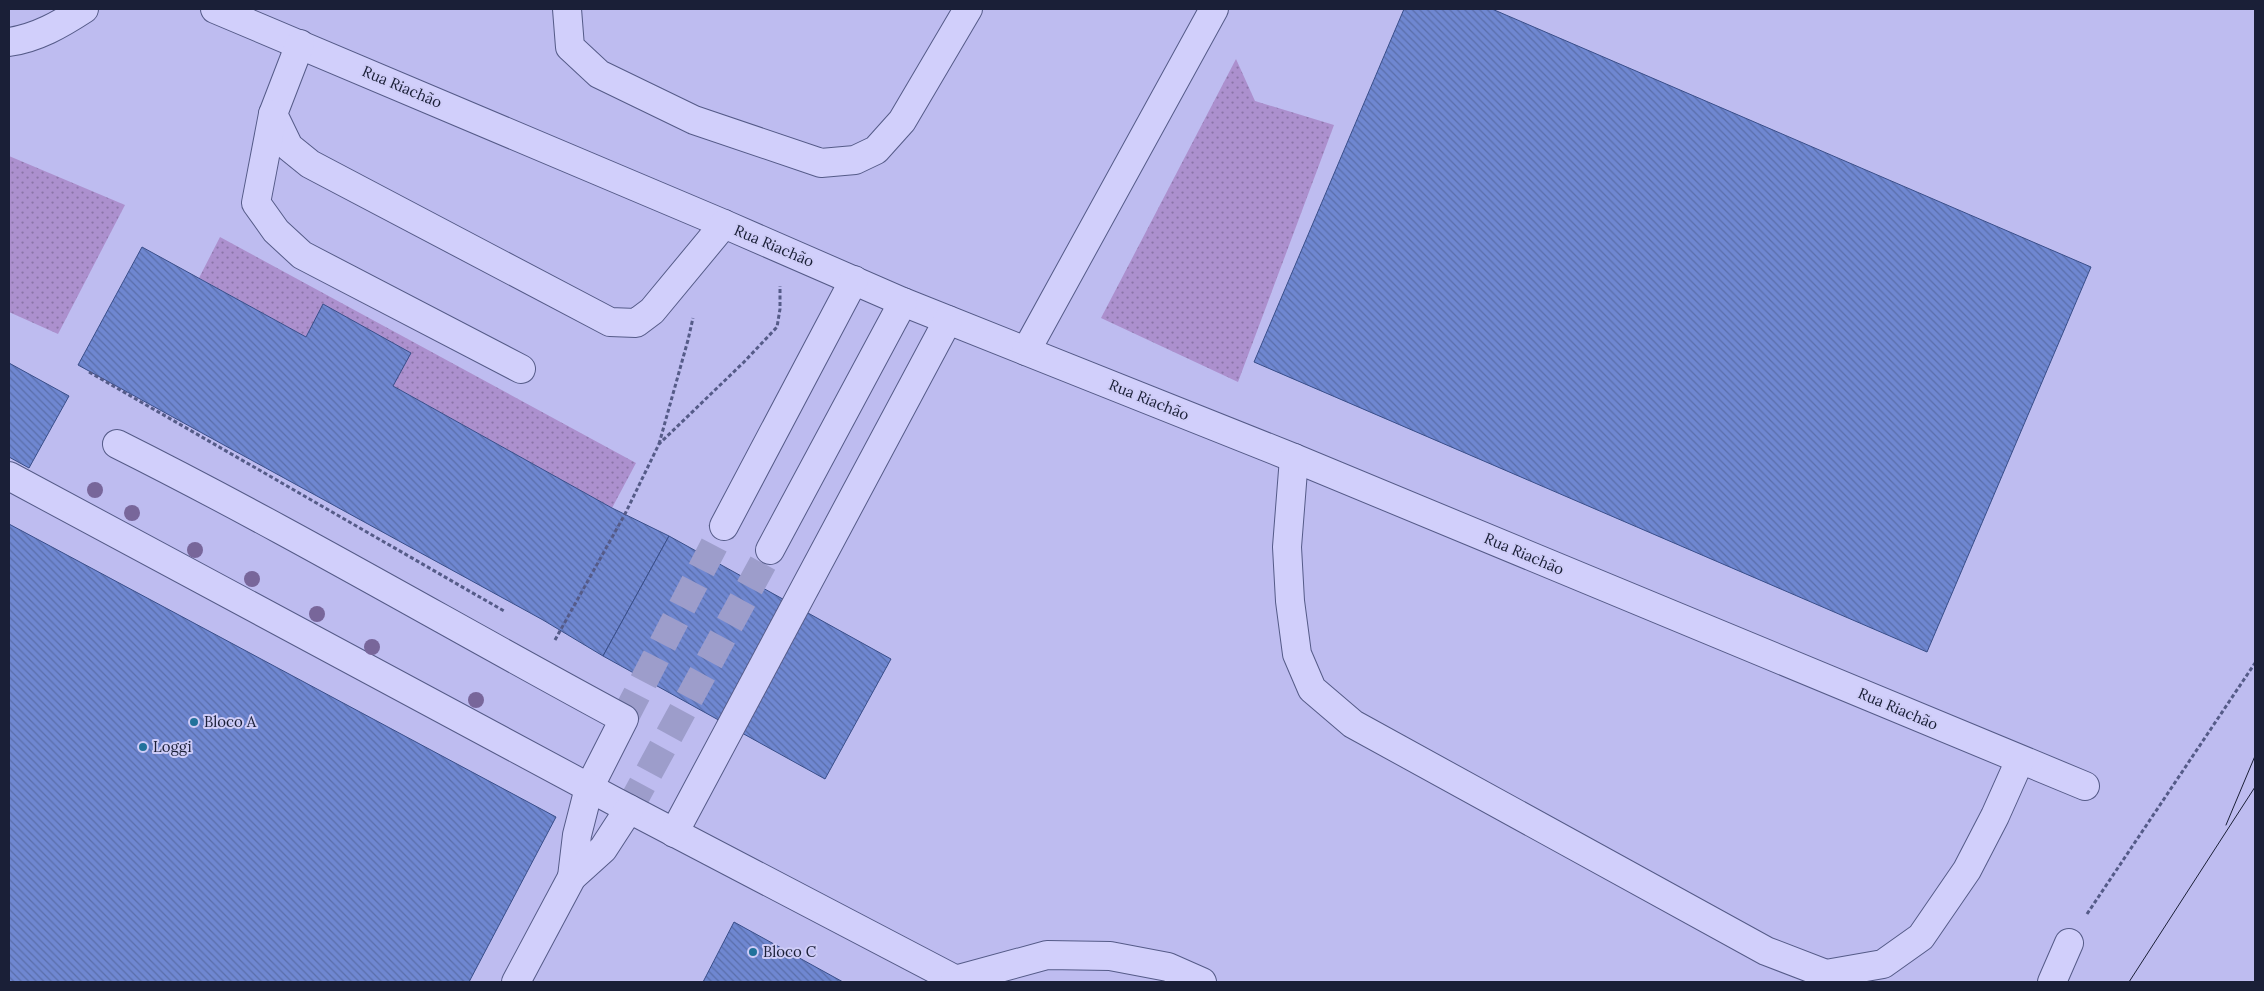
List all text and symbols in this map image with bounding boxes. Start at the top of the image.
street label: Rua Riachão [359,61,445,112]
street label: Rua Riachão [731,220,817,271]
street label: Rua Riachão [1106,375,1192,424]
street label: Rua Riachão [1481,528,1567,579]
street label: Rua Riachão [1855,683,1941,734]
place label: Bloco A [204,712,257,731]
marker: Bloco A [188,716,200,728]
place label: Loggi [153,737,192,756]
marker: Loggi [137,741,149,753]
place label: Bloco C [763,942,817,961]
marker: Bloco C [747,946,759,958]

